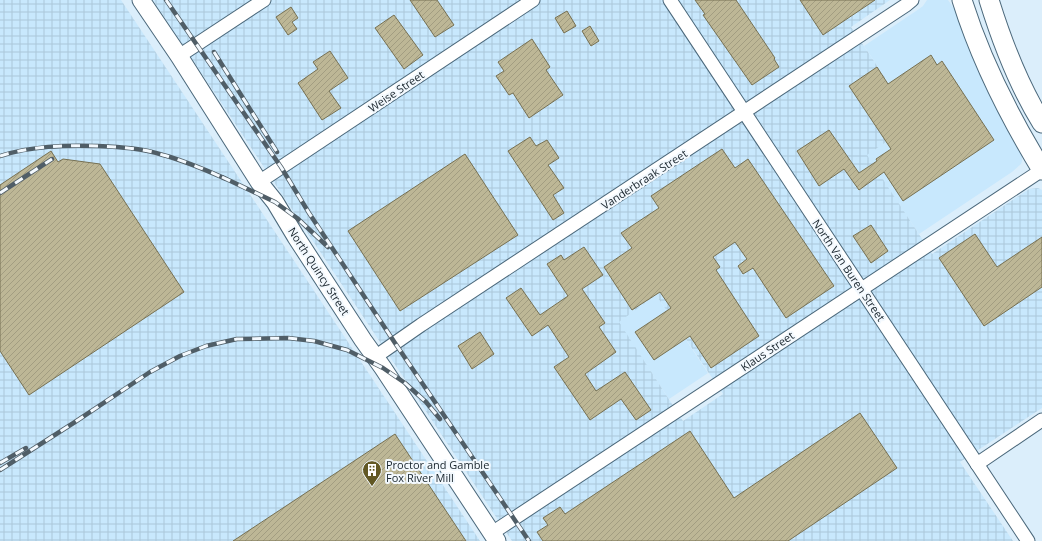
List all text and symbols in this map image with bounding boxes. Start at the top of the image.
street label: Weise Street [365,67,427,115]
street label: Vanderbraak Street [598,146,690,212]
street label: North Van Buren Street [809,216,889,324]
street label: North Quincy Street [285,224,353,318]
street label: Klaus Street [737,328,797,374]
place label: Proctor and Gamble Fox River Mill [386,457,489,485]
building icon: Proctor and Gamble Fox River Mill [361,459,383,487]

